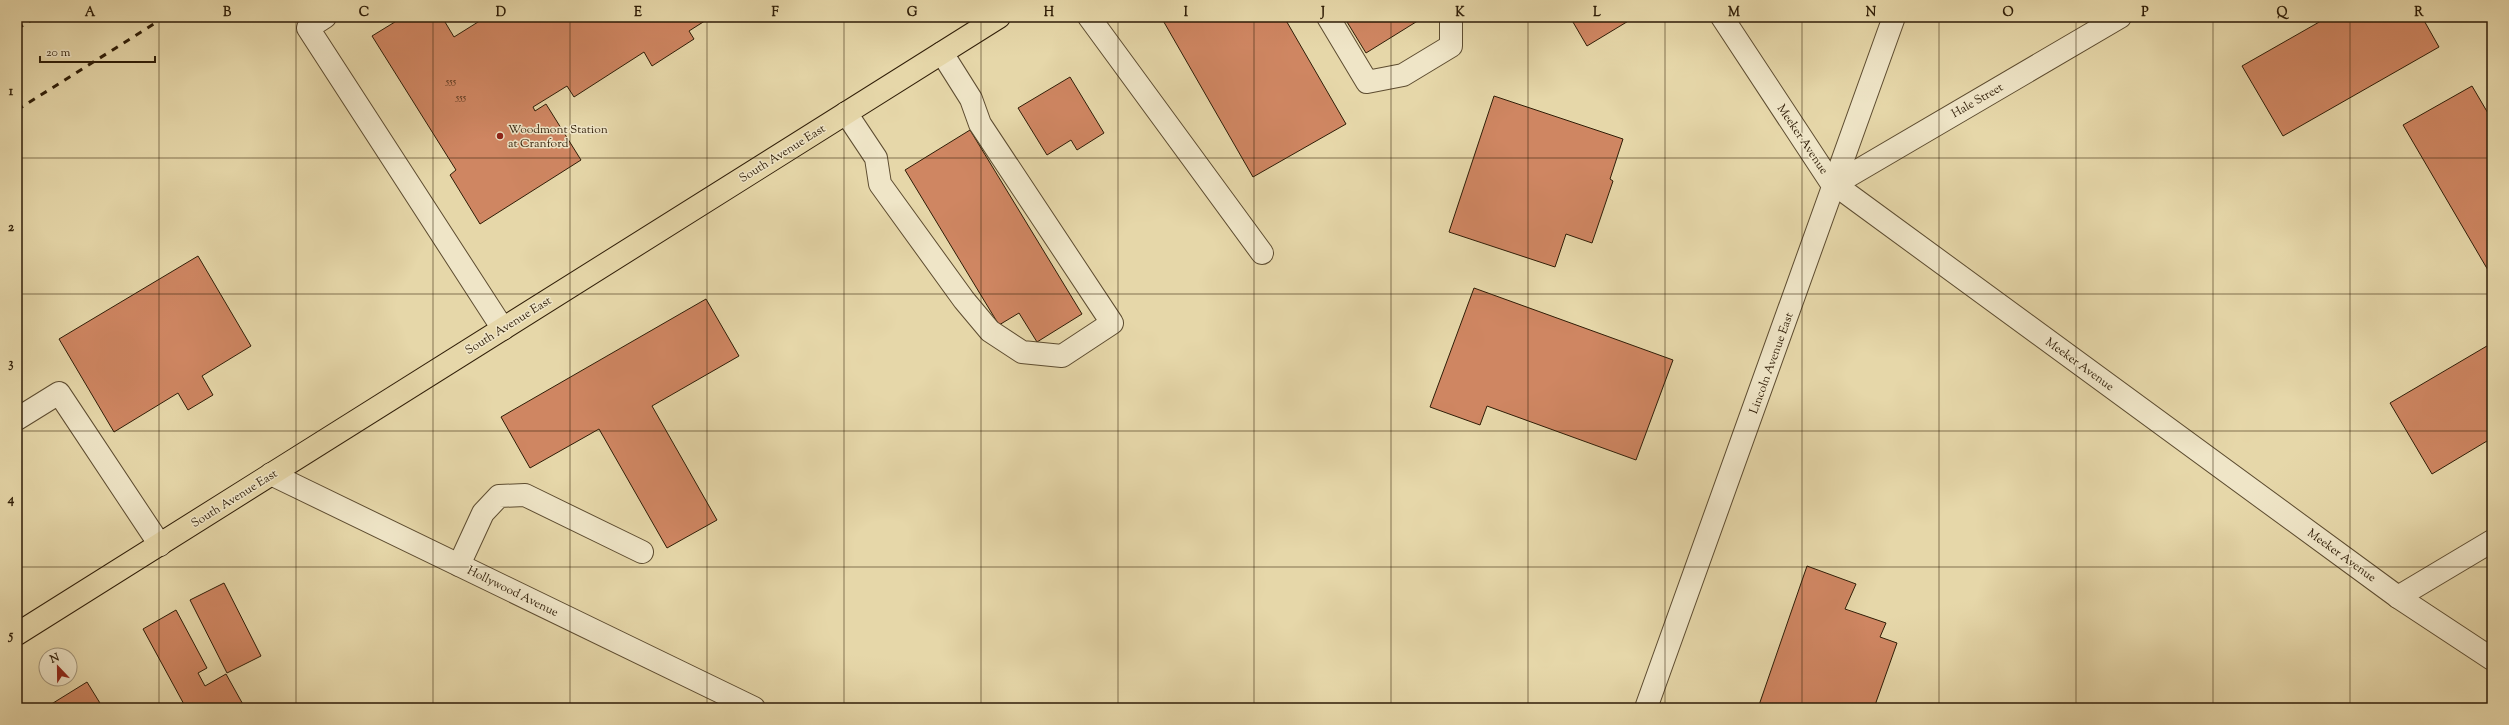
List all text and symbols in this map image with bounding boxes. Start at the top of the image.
text: A [85,4,96,22]
text: B [223,4,232,22]
text: C [359,4,369,22]
text: D [496,4,506,22]
text: E [634,4,642,22]
text: F [771,4,779,22]
text: G [907,4,918,22]
text: H [1044,4,1055,22]
text: I [1184,4,1189,22]
text: J [1320,4,1325,22]
text: K [1455,4,1465,22]
text: L [1593,4,1601,22]
text: M [1728,4,1740,22]
text: N [1866,4,1877,22]
text: O [2002,4,2014,22]
text: P [2141,4,2149,22]
text: Q [2277,4,2290,22]
text: R [2414,4,2424,22]
scale bar [40,38,155,64]
text: 20 m [46,44,71,62]
house number: 555 [445,74,457,89]
street label: Hale Street [1948,79,2007,123]
text: 1 [9,83,14,101]
house number: 555 [455,90,467,105]
street label: Meeker Avenue [1772,101,1833,179]
street label: South Avenue East [736,120,829,188]
place label: Woodmont Station at Cranford [508,121,608,153]
marker: Woodmont Station at Cranford [495,131,505,141]
text: 2 [8,219,15,237]
street label: South Avenue East [462,292,555,360]
street label: Lincoln Avenue East [1745,310,1799,417]
street label: Meeker Avenue [2041,334,2118,396]
text: 3 [8,355,14,373]
street label: South Avenue East [188,465,281,533]
text: 4 [7,491,15,509]
street label: Meeker Avenue [2303,525,2380,587]
street label: Hollywood Avenue [464,562,562,622]
text: 5 [8,627,14,645]
north arrow [38,647,78,687]
text: N [47,650,62,668]

